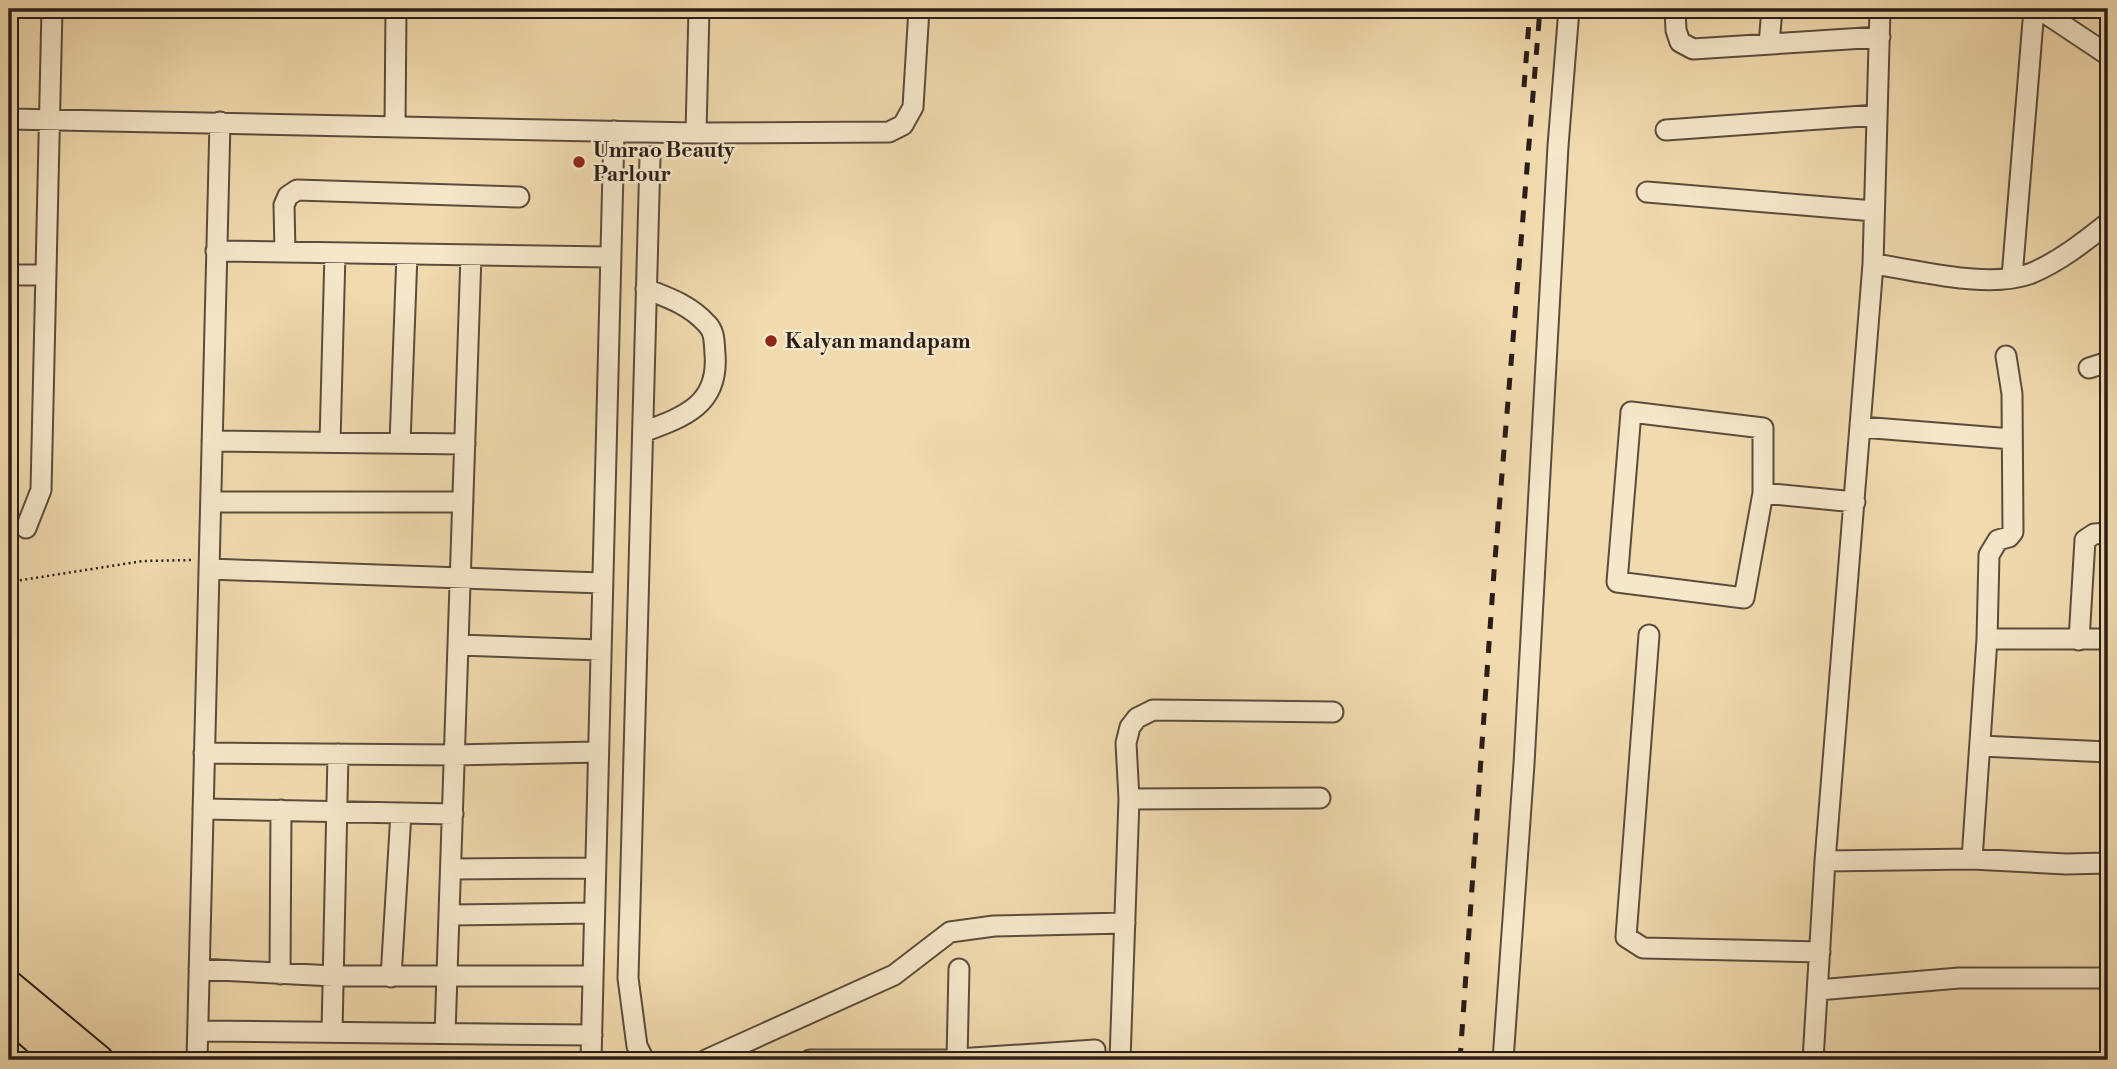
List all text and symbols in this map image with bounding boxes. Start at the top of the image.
place label: Umrao Beauty Parlour [593,138,735,188]
marker: Umrao Beauty Parlour [571,154,587,170]
place label: Kalyan mandapam [785,329,971,355]
marker: Kalyan mandapam [763,333,779,349]

